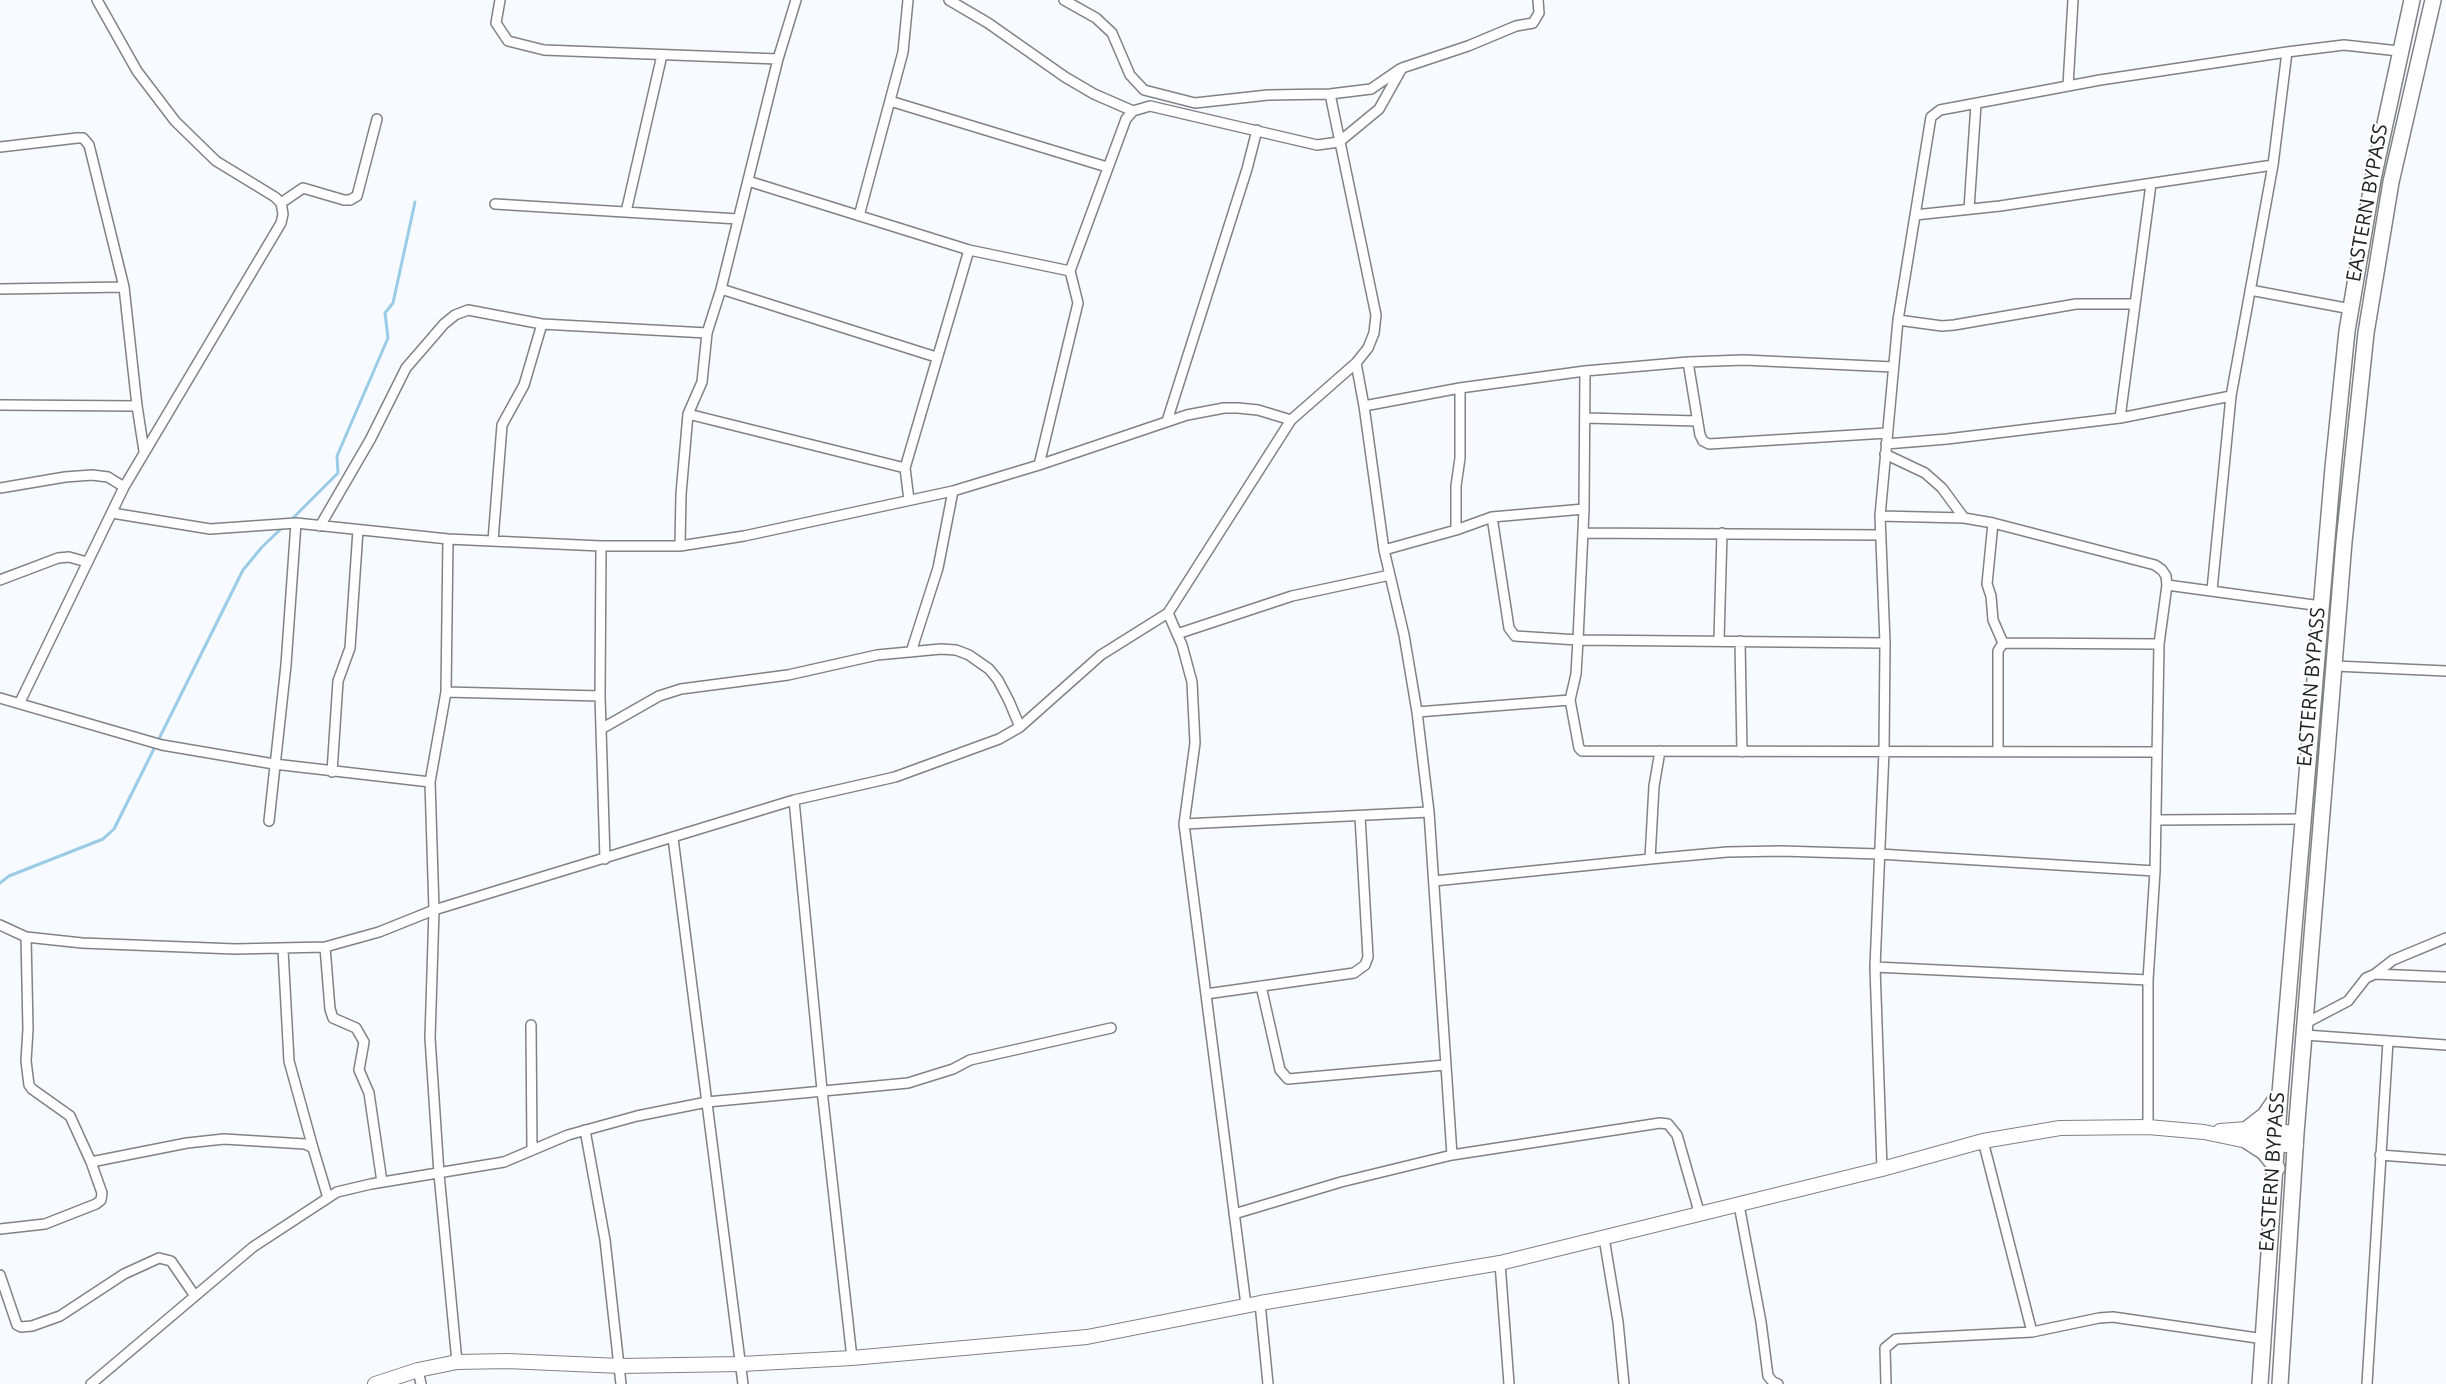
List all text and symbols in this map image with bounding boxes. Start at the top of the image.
street label: EASTERN BYPASS [2342,122,2394,284]
street label: EASTERN BYPASS [2293,606,2331,768]
street label: EASTERN BYPASS [2255,1091,2291,1253]

